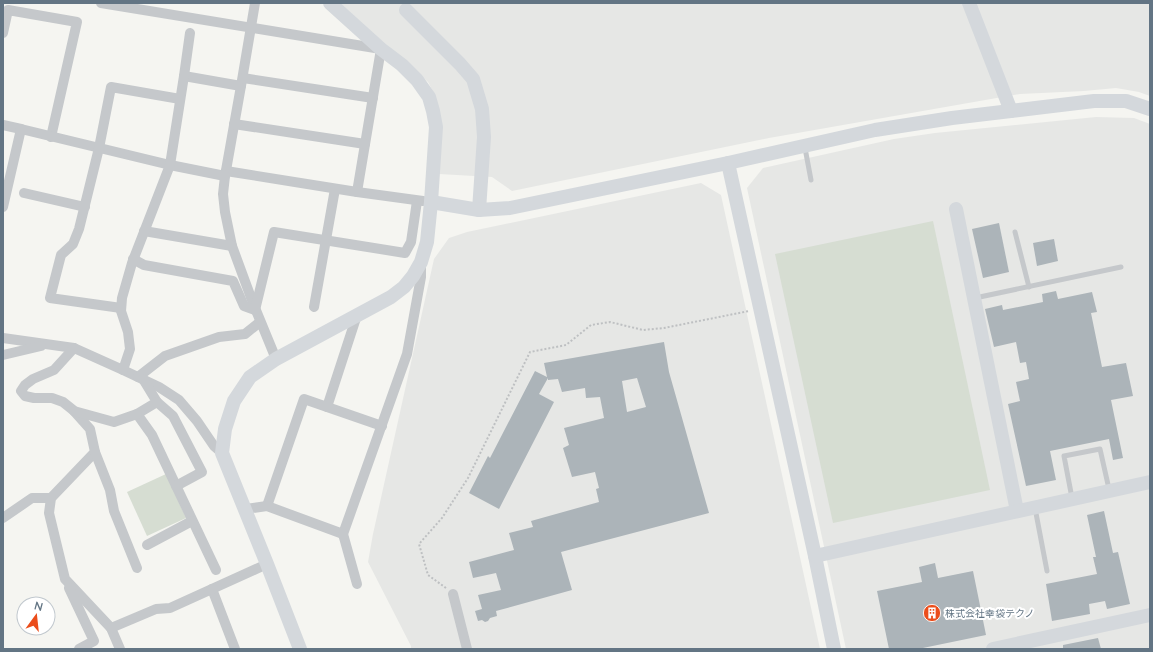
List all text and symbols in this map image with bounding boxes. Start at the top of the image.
north arrow [16,596,56,636]
text: N [33,598,44,613]
building icon: 株式会社幸袋テクノ [922,603,942,623]
place label: 株式会社幸袋テクノ [945,607,1034,619]

